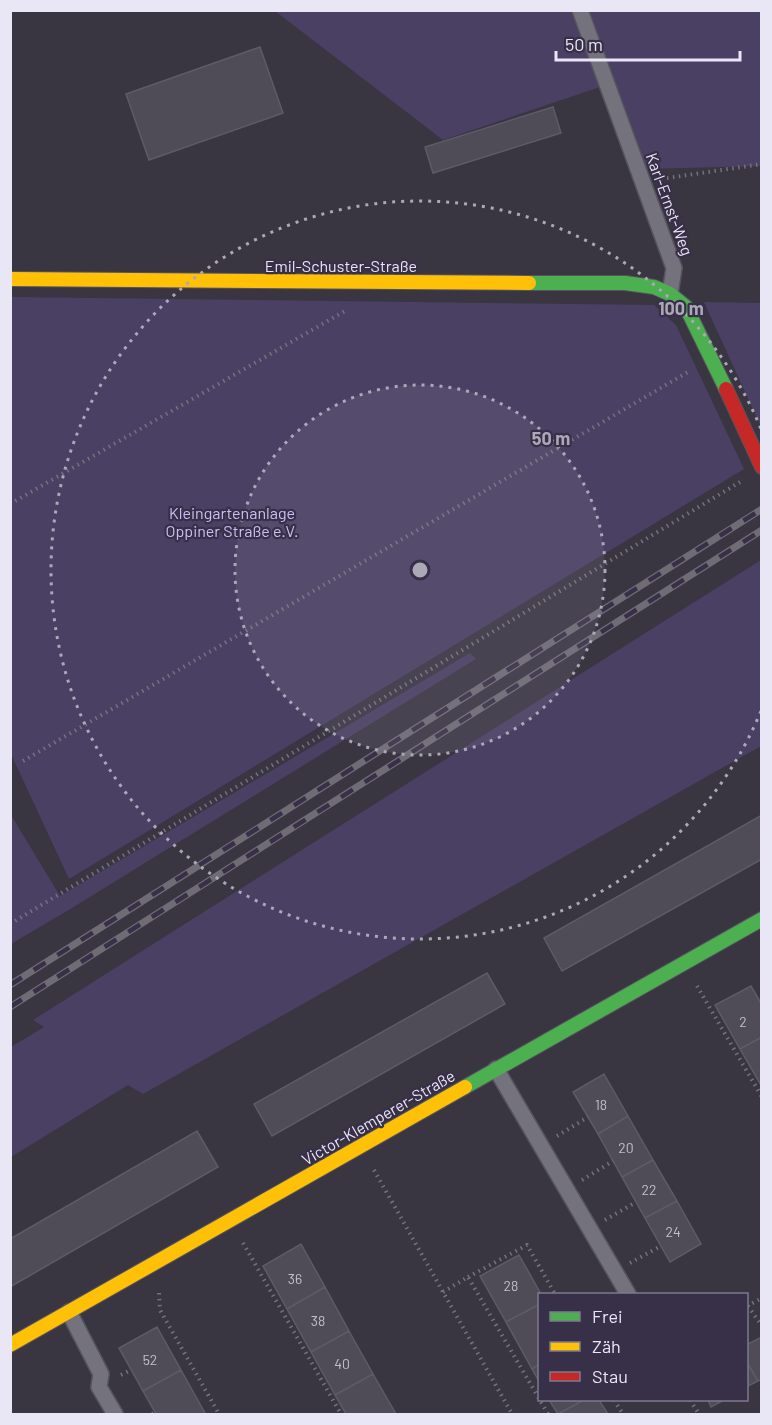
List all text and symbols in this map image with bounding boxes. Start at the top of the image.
scale bar [556,24,740,62]
text: 50 m [565,33,603,55]
street label: Karl-Ernst-Weg [643,150,697,258]
street label: Emil-Schuster-Straße [265,256,417,275]
text: 100 m [658,297,704,319]
text: 50 m [532,427,570,449]
park label: Kleingartenanlage Oppiner Straße e.V. [166,503,298,540]
centre of rings [410,560,430,580]
house number: 2 [739,1013,747,1030]
street label: Victor-Klemperer-Straße [298,1065,458,1169]
house number: 18 [595,1096,607,1113]
house number: 20 [618,1139,634,1156]
house number: 22 [641,1181,657,1198]
house number: 24 [665,1223,681,1240]
house number: 36 [288,1270,302,1287]
house number: 28 [504,1277,518,1294]
legend [538,1293,748,1401]
text: Frei [592,1305,623,1327]
house number: 38 [311,1312,325,1329]
text: Zäh [592,1335,621,1357]
house number: 52 [143,1351,157,1368]
house number: 40 [334,1355,350,1372]
text: Stau [592,1365,628,1387]

